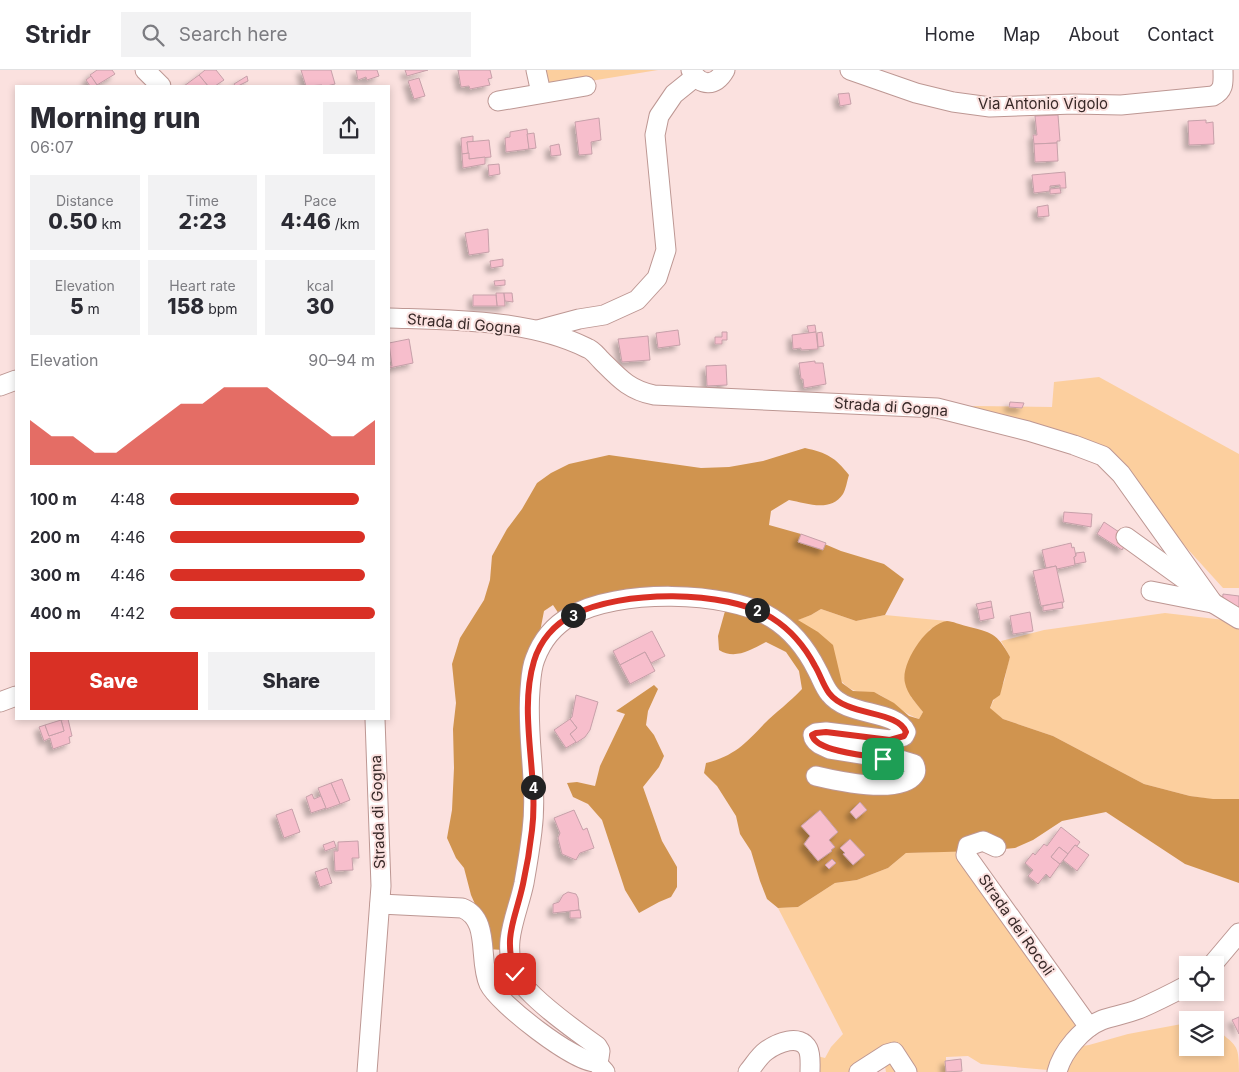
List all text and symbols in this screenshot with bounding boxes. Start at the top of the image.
search box [121,12,471,57]
text: Stridr [25,20,91,49]
icon: search [139,21,167,49]
text: Search here [179,23,287,46]
text: Home [925,24,975,45]
text: Map [1003,24,1040,45]
text: About [1068,24,1119,45]
text: Contact [1147,24,1214,45]
street label: Via Antonio Vigolo [978,94,1108,113]
text: Morning run [30,101,200,135]
button: share [323,102,375,154]
text: 06:07 [30,137,73,157]
text: Distance [56,192,114,209]
text: Time [186,192,219,209]
text: Pace [304,192,337,209]
text: 0.50 [48,209,98,234]
text: 2:23 [179,209,226,234]
text: 4:46 [281,209,331,234]
text: km [98,215,121,232]
text: /km [331,215,360,232]
text: Elevation [55,277,115,294]
text: Heart rate [169,277,236,294]
text: kcal [307,277,334,294]
text: 5 [70,294,84,319]
text: 158 [167,294,204,319]
text: 30 [306,294,334,319]
text: m [84,300,100,317]
text: bpm [204,300,238,317]
street label: Strada di Gogna [406,309,522,338]
text: Elevation [30,350,99,370]
text: 90–94 m [308,350,375,370]
street label: Strada di Gogna [833,393,949,420]
text: 100 m [30,489,77,509]
text: 4:48 [110,489,145,509]
text: 200 m [30,527,80,547]
text: 4:46 [110,527,145,547]
text: 300 m [30,565,80,585]
text: 4:46 [110,565,145,585]
pin: 2 [744,598,770,622]
pin: 3 [560,602,586,628]
text: 2 [753,602,762,619]
text: 400 m [30,603,81,623]
text: 4:42 [110,603,145,623]
text: 3 [569,607,578,624]
button: Save [30,652,198,710]
button: Share [208,652,375,710]
pin [862,738,904,780]
icon: arrive [869,745,897,773]
street label: Strada di Gogna [366,755,389,869]
pin: 4 [520,774,546,800]
text: 4 [529,779,538,796]
street label: Strada dei Rocoli [974,870,1058,979]
pin [494,953,536,995]
map controls [1179,956,1224,1056]
button: locate [1179,956,1224,1001]
icon: check [501,960,529,988]
button: layers [1179,1011,1224,1056]

